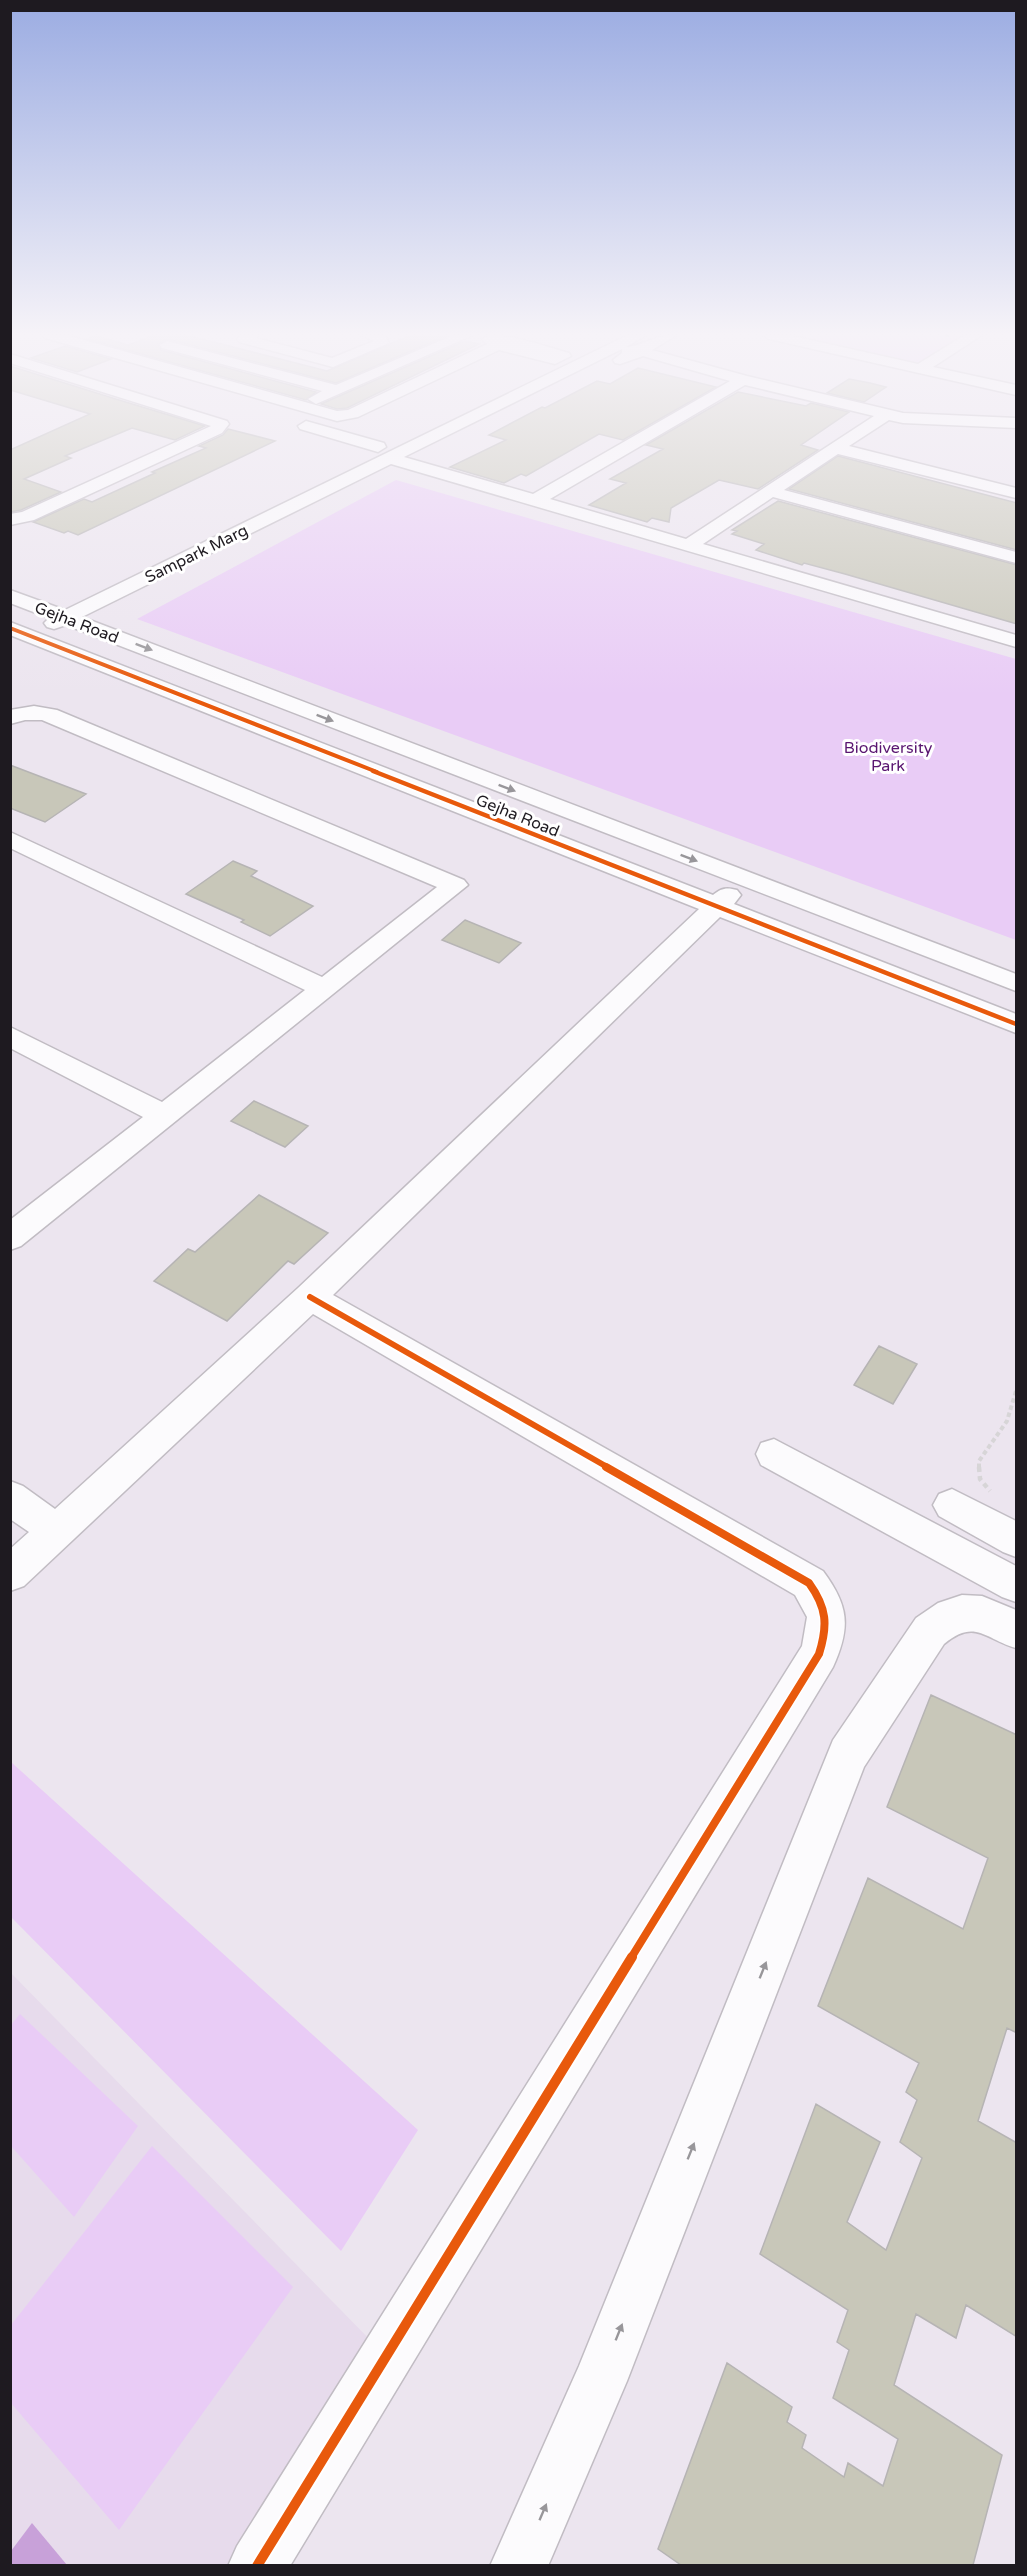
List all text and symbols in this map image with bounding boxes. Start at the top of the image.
street label: Sampark Marg [142,520,251,587]
street label: Gejha Road [32,598,121,648]
one-way arrow [135,643,153,653]
one-way arrow [317,713,335,723]
park label: Biodiversity Park [844,738,933,776]
one-way arrow [499,783,517,793]
street label: Gejha Road [473,790,562,842]
one-way arrow [681,853,699,863]
one-way arrow [759,1961,768,1979]
one-way arrow [687,2142,696,2160]
one-way arrow [614,2323,624,2341]
one-way arrow [538,2503,548,2521]

